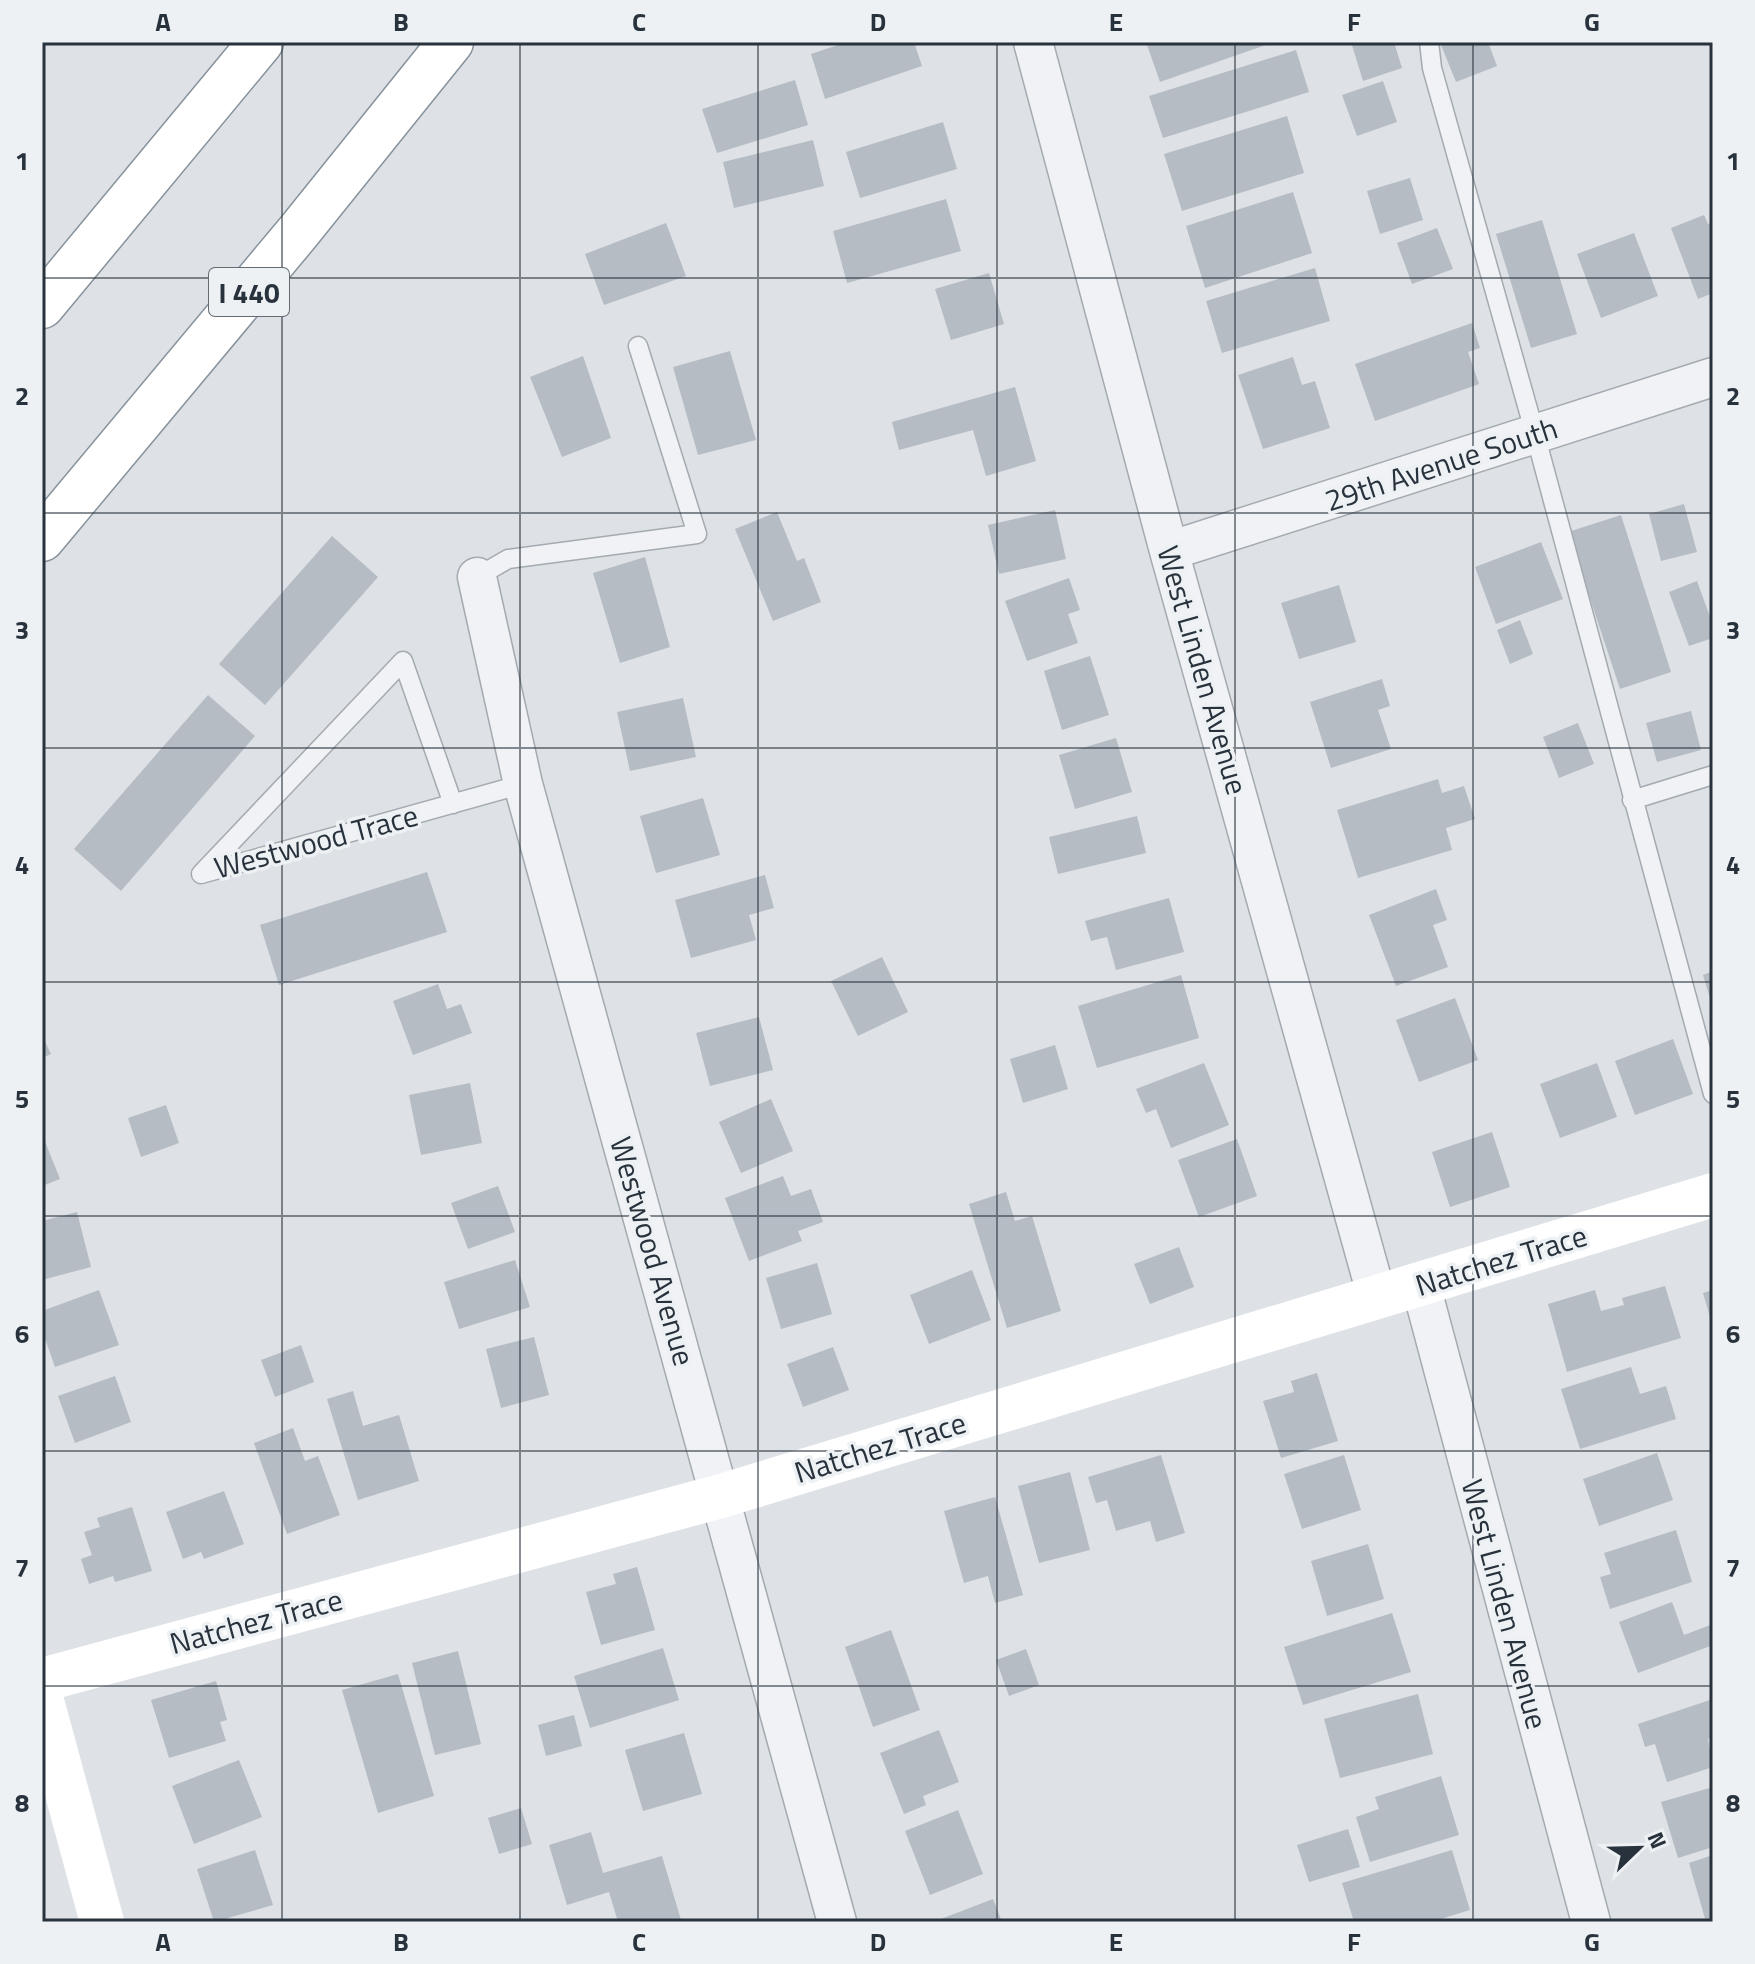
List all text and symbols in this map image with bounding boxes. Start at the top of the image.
text: A [155,2,171,41]
text: B [393,2,409,41]
text: C [632,2,646,41]
text: D [870,2,886,41]
text: E [1109,2,1123,41]
text: F [1347,2,1361,41]
text: G [1584,2,1600,41]
text: 1 [15,141,29,180]
text: 1 [1726,141,1740,180]
road number: I 440 [209,268,289,316]
text: 2 [15,376,29,415]
text: 2 [1726,376,1740,415]
street label: 29th Avenue South [1319,405,1563,523]
street label: West Linden Avenue [1145,540,1261,800]
text: 3 [15,610,29,649]
text: 3 [1726,610,1740,649]
street label: Westwood Trace [209,792,423,890]
text: 4 [15,845,29,884]
text: 4 [1726,845,1740,884]
text: 5 [15,1079,29,1118]
text: 5 [1726,1079,1740,1118]
street label: Westwood Avenue [598,1131,708,1371]
street label: Natchez Trace [1410,1212,1592,1308]
text: 6 [15,1314,29,1353]
text: 6 [1726,1314,1740,1353]
street label: Natchez Trace [789,1399,971,1495]
street label: West Linden Avenue [1450,1474,1560,1734]
text: 7 [15,1548,29,1587]
text: 7 [1726,1548,1740,1587]
street label: Natchez Trace [165,1576,347,1666]
text: 8 [15,1783,29,1822]
text: 8 [1726,1783,1740,1822]
north arrow [1599,1808,1679,1888]
text: N [1639,1827,1676,1854]
text: A [155,1922,171,1961]
text: B [393,1922,409,1961]
text: C [632,1922,646,1961]
text: D [870,1922,886,1961]
text: E [1109,1922,1123,1961]
text: F [1347,1922,1361,1961]
text: G [1584,1922,1600,1961]

